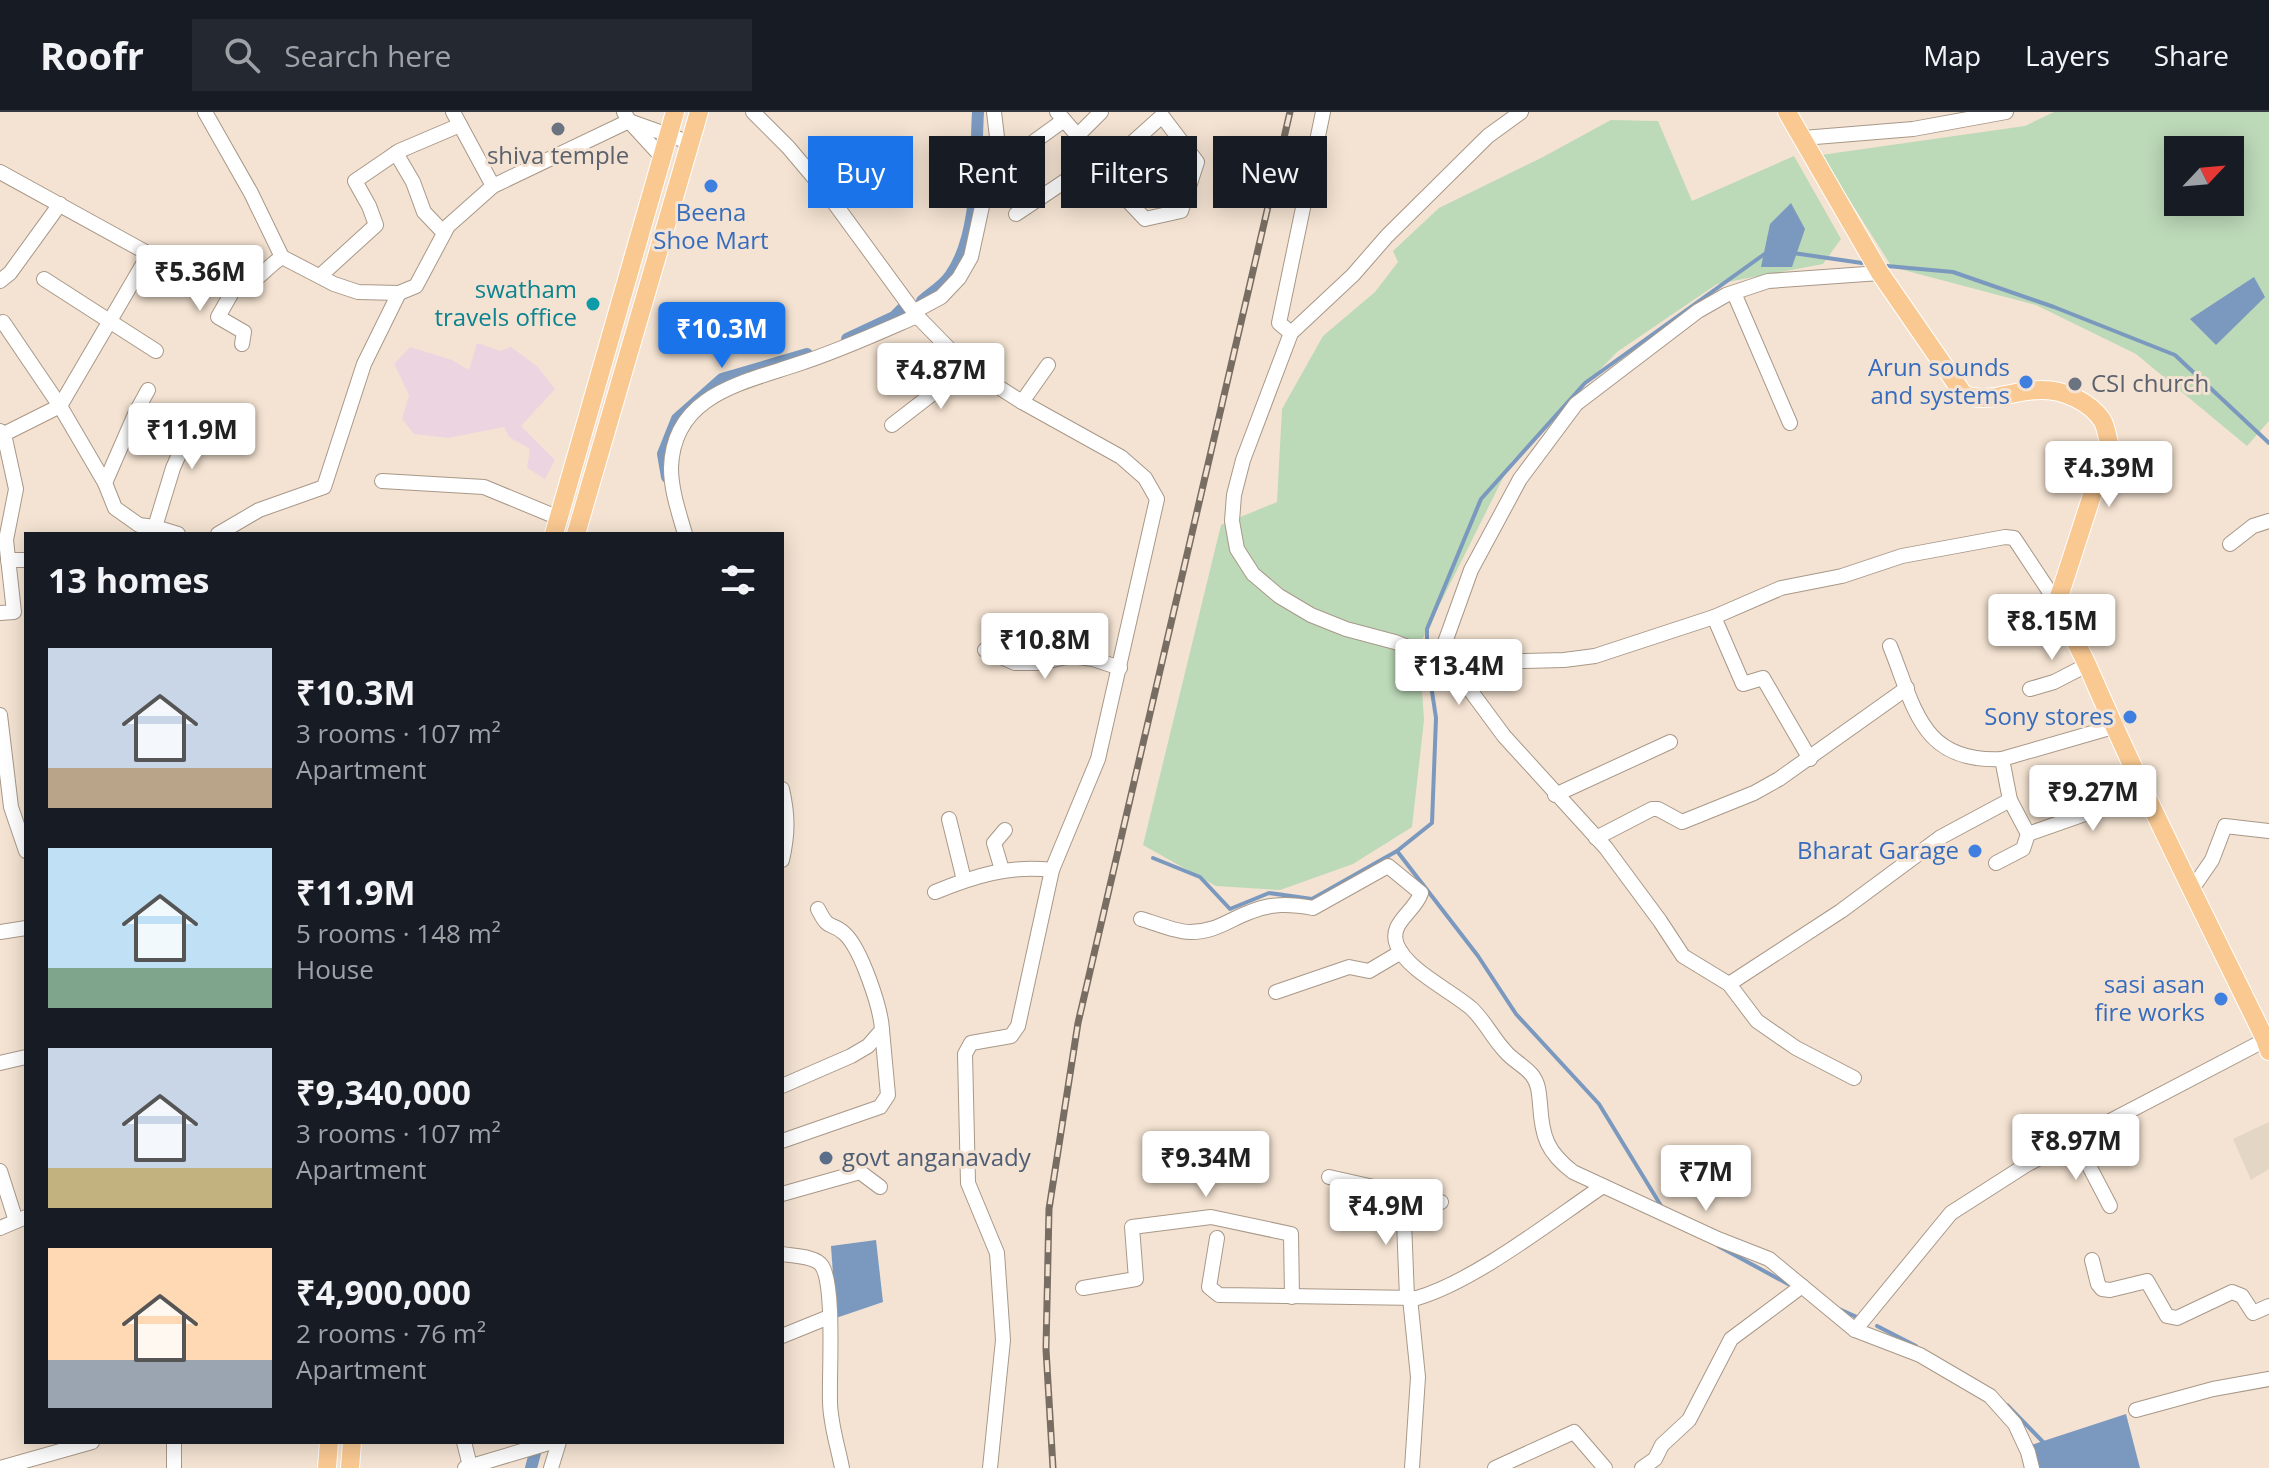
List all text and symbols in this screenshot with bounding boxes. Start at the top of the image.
search box [192,19,752,91]
text: Roofr [40,29,144,81]
icon: search [220,33,264,77]
text: Search here [284,35,451,76]
text: Map [1923,36,1981,74]
text: Layers [2025,36,2110,74]
text: Share [2154,36,2229,74]
marker: shiva temple [549,120,567,138]
chip: Buy [808,136,913,208]
chip: Rent [929,136,1045,208]
chip: Filters [1061,136,1197,208]
chip: New [1213,136,1327,208]
north arrow [2164,136,2244,216]
map controls [2164,136,2244,216]
place label: shiva temple [487,138,629,171]
marker: Beena Shoe Mart [702,177,720,195]
place label: Beena Shoe Mart [653,195,769,256]
pin: ₹5.36M [135,245,265,313]
text: ₹5.36M [154,253,246,289]
place label: swatham travels office [435,272,577,333]
marker: swatham travels office [584,295,602,313]
pin: ₹10.3M [657,302,787,370]
text: ₹10.3M [676,310,768,346]
pin: ₹4.87M [876,343,1006,411]
place label: Arun sounds and systems [1868,350,2010,411]
text: ₹4.87M [895,351,987,387]
place label: CSI church [2091,366,2209,399]
marker: Arun sounds and systems [2017,373,2035,391]
marker: CSI church [2066,375,2084,393]
pin: ₹11.9M [127,403,257,471]
text: ₹11.9M [146,411,238,447]
pin: ₹4.39M [2044,441,2174,509]
text: ₹4.39M [2063,449,2155,485]
text: 13 homes [48,557,209,603]
icon: filters [716,558,760,602]
pin: ₹8.15M [1987,594,2117,662]
text: ₹8.15M [2006,602,2098,638]
pin: ₹10.8M [980,613,1110,681]
text: ₹10.8M [999,621,1091,657]
pin: ₹13.4M [1394,639,1524,707]
text: ₹13.4M [1413,647,1505,683]
text: ₹10.3M [296,669,416,715]
icon: home [112,680,208,776]
place label: Sony stores [1984,699,2114,732]
marker: Sony stores [2121,708,2139,726]
text: 3 rooms · 107 m² [296,715,501,751]
text: Apartment [296,751,427,787]
pin: ₹9.27M [2028,765,2158,833]
text: ₹9.27M [2047,773,2139,809]
place label: Bharat Garage [1797,833,1959,866]
marker: Bharat Garage [1966,842,1984,860]
text: ₹11.9M [296,869,416,915]
icon: home [112,880,208,976]
text: 5 rooms · 148 m² [296,915,501,951]
text: House [296,951,374,987]
place label: sasi asan fire works [2094,967,2205,1028]
marker: sasi asan fire works [2212,990,2230,1008]
text: ₹9,340,000 [296,1069,471,1115]
icon: home [112,1080,208,1176]
pin: ₹8.97M [2011,1114,2141,1182]
text: 3 rooms · 107 m² [296,1115,501,1151]
text: ₹8.97M [2030,1122,2122,1158]
pin: ₹9.34M [1141,1131,1271,1199]
text: ₹9.34M [1160,1139,1252,1175]
place label: govt anganavady [842,1140,1032,1173]
pin: ₹7M [1667,1145,1745,1213]
marker: govt anganavady [817,1149,835,1167]
text: Apartment [296,1151,427,1187]
text: ₹7M [1679,1153,1733,1189]
pin: ₹4.9M [1330,1179,1442,1247]
text: ₹4.9M [1348,1187,1424,1223]
text: ₹4,900,000 [296,1269,471,1315]
icon: home [112,1280,208,1376]
text: 2 rooms · 76 m² [296,1315,486,1351]
text: Apartment [296,1351,427,1387]

